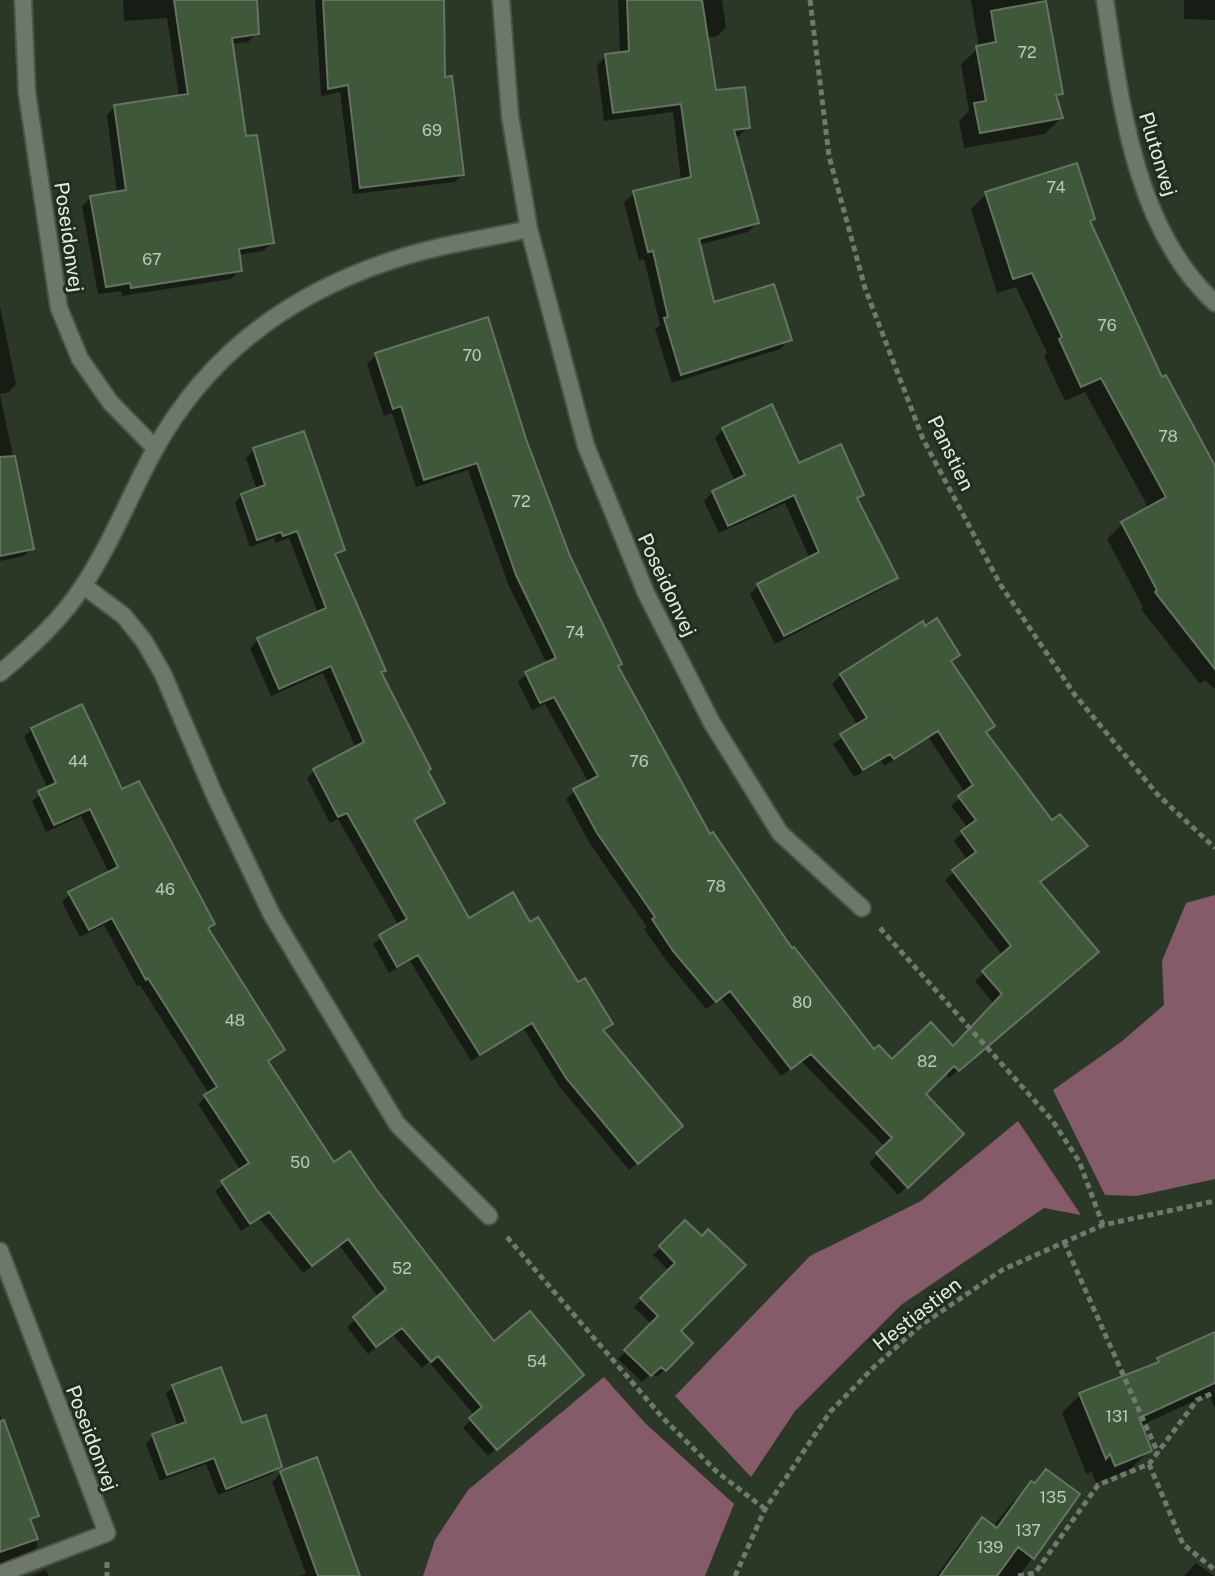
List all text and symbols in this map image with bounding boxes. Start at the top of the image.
house number: 72 [1017,43,1037,62]
street label: Plutonvej [1134,109,1182,199]
house number: 69 [422,121,442,140]
house number: 74 [1046,178,1066,197]
street label: Poseidonvej [49,180,89,294]
house number: 67 [142,250,162,269]
house number: 76 [1097,316,1117,335]
house number: 70 [462,346,482,365]
street label: Panstien [923,412,979,494]
house number: 78 [1158,427,1178,446]
house number: 72 [511,492,531,511]
street label: Poseidonvej [633,530,701,640]
house number: 74 [565,623,585,642]
house number: 44 [68,752,88,771]
house number: 76 [629,752,649,771]
house number: 78 [706,877,726,896]
house number: 46 [155,880,175,899]
house number: 80 [792,993,812,1012]
house number: 48 [225,1011,245,1030]
house number: 82 [917,1052,937,1071]
house number: 50 [290,1153,310,1172]
house number: 52 [392,1259,412,1278]
street label: Hestiastien [868,1272,966,1356]
house number: 54 [527,1352,547,1371]
street label: Poseidonvej [61,1382,123,1494]
house number: 131 [1105,1407,1129,1426]
house number: 135 [1040,1488,1066,1507]
house number: 137 [1015,1521,1041,1540]
house number: 139 [977,1538,1003,1557]

